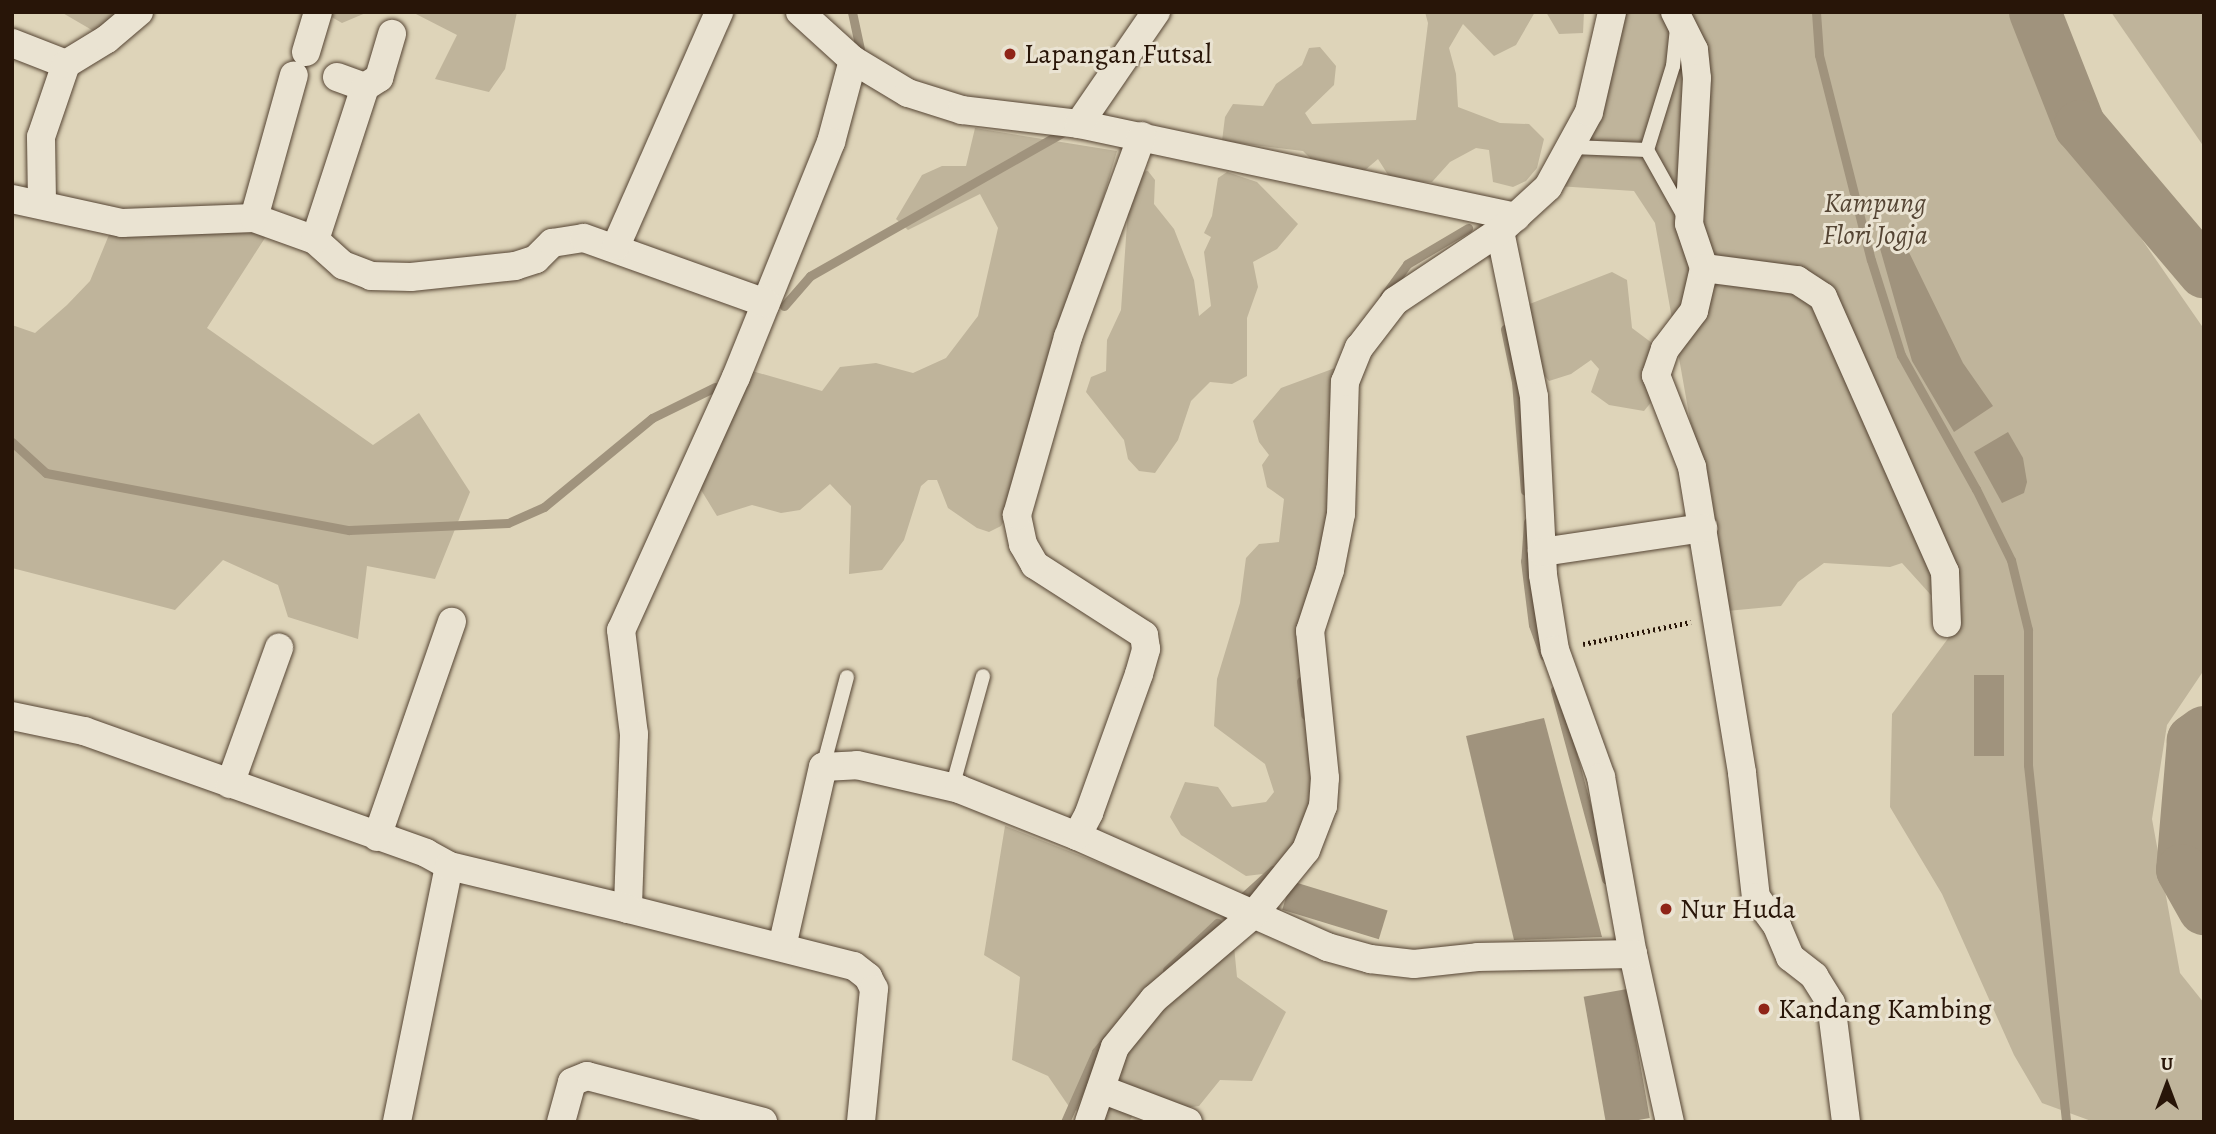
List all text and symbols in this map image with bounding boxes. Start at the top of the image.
place label: Lapangan Futsal [1024,37,1212,71]
marker: Lapangan Futsal [1002,46,1018,62]
park label: Kampung Flori Jogja [1822,186,1928,252]
place label: Nur Huda [1680,892,1796,926]
marker: Nur Huda [1658,901,1674,917]
place label: Kandang Kambing [1778,992,1992,1026]
marker: Kandang Kambing [1756,1001,1772,1017]
north arrow [2132,1050,2202,1120]
text: U [2161,1051,2173,1077]

